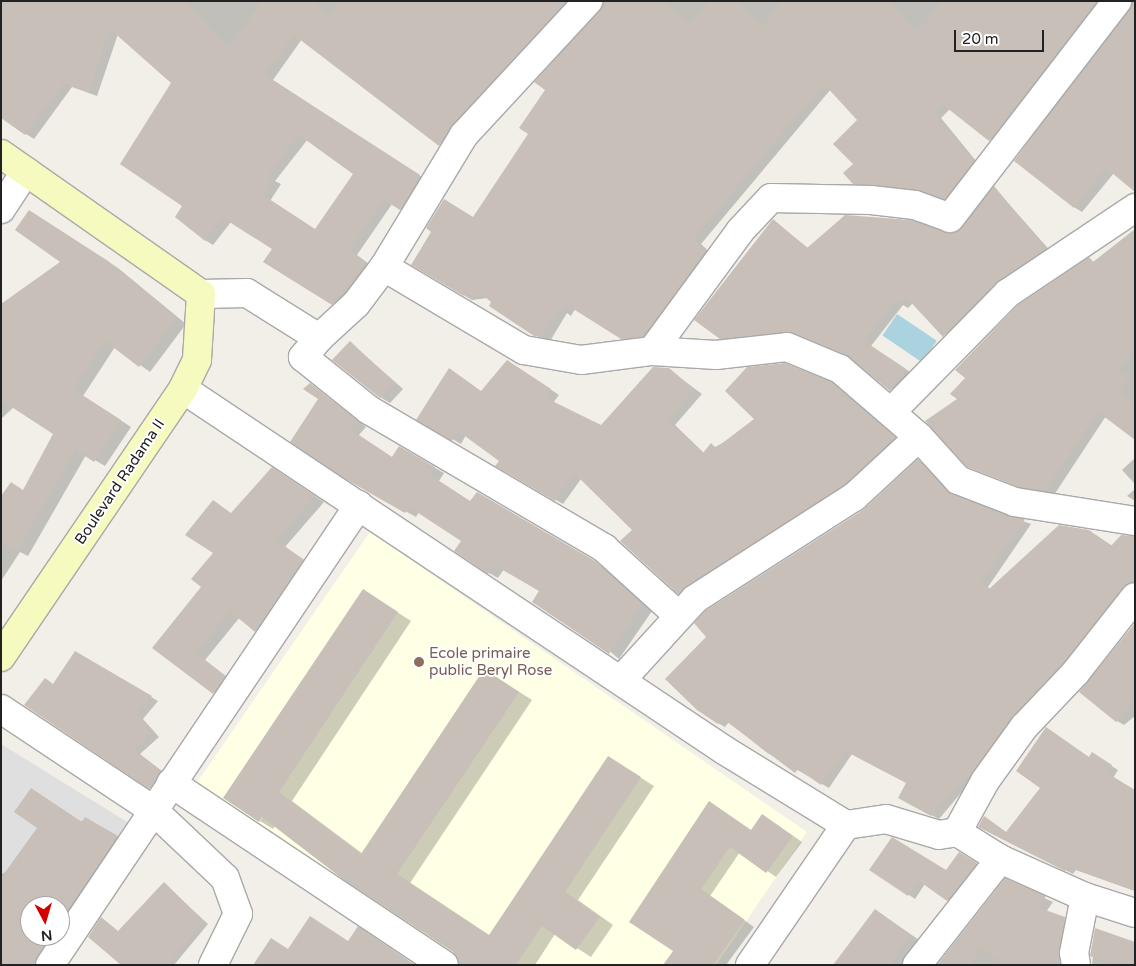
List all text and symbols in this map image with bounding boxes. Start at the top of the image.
scale bar [956,20,1046,52]
text: 20 m [962,30,999,48]
street label: Boulevard Radama II [71,416,169,548]
place label: Ecole primaire public Beryl Rose [429,644,552,679]
marker: Ecole primaire public Beryl Rose [413,656,425,668]
north arrow [20,896,70,946]
text: N [40,926,53,944]

